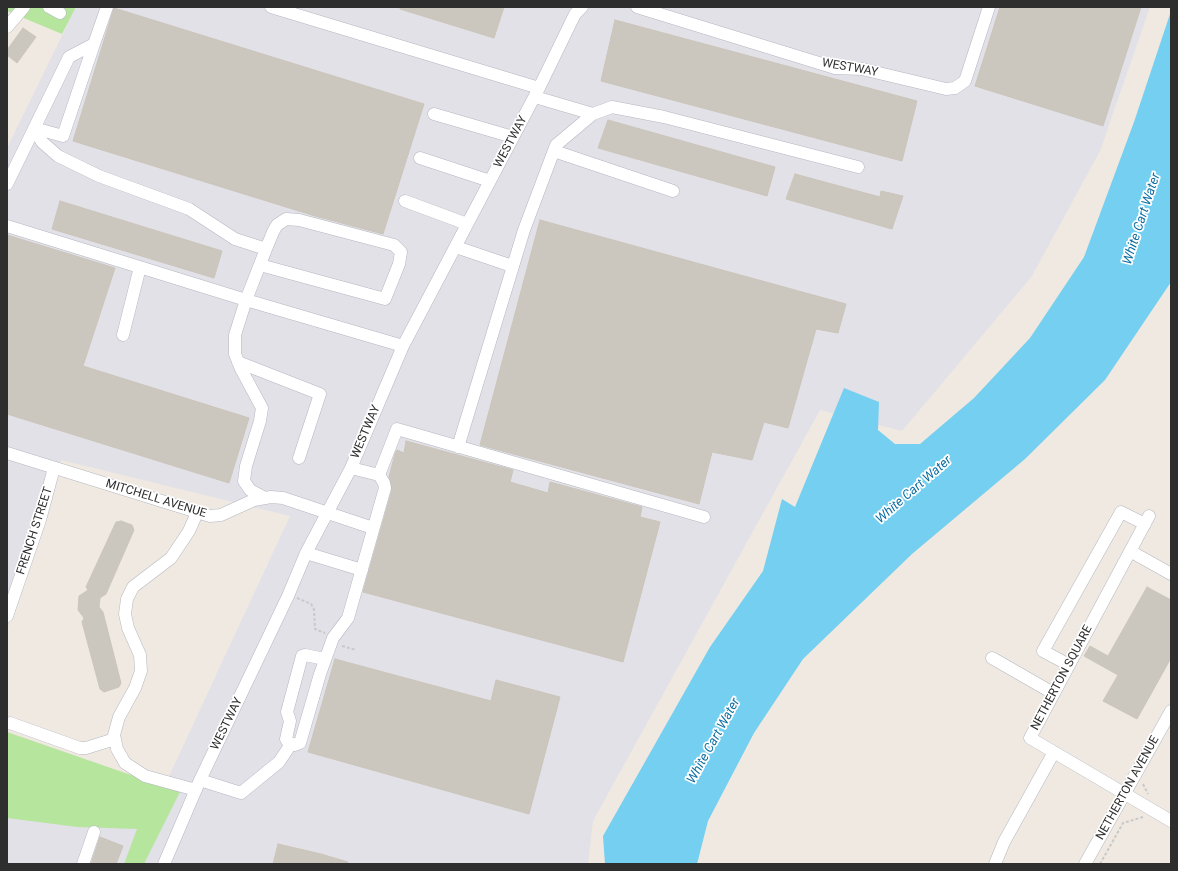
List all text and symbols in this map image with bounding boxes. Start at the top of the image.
street label: WESTWAY [821,56,879,80]
street label: WESTWAY [491,114,531,170]
water label: White Cart Water [1120,171,1164,267]
street label: WESTWAY [348,403,384,461]
water label: White Cart Water [873,453,955,527]
street label: MITCHELL AVENUE [104,477,208,521]
street label: FRENCH STREET [14,485,56,577]
street label: NETHERTON SQUARE [1028,623,1096,733]
street label: WESTWAY [208,695,246,753]
water label: White Cart Water [684,696,744,786]
street label: NETHERTON AVENUE [1093,733,1163,843]

